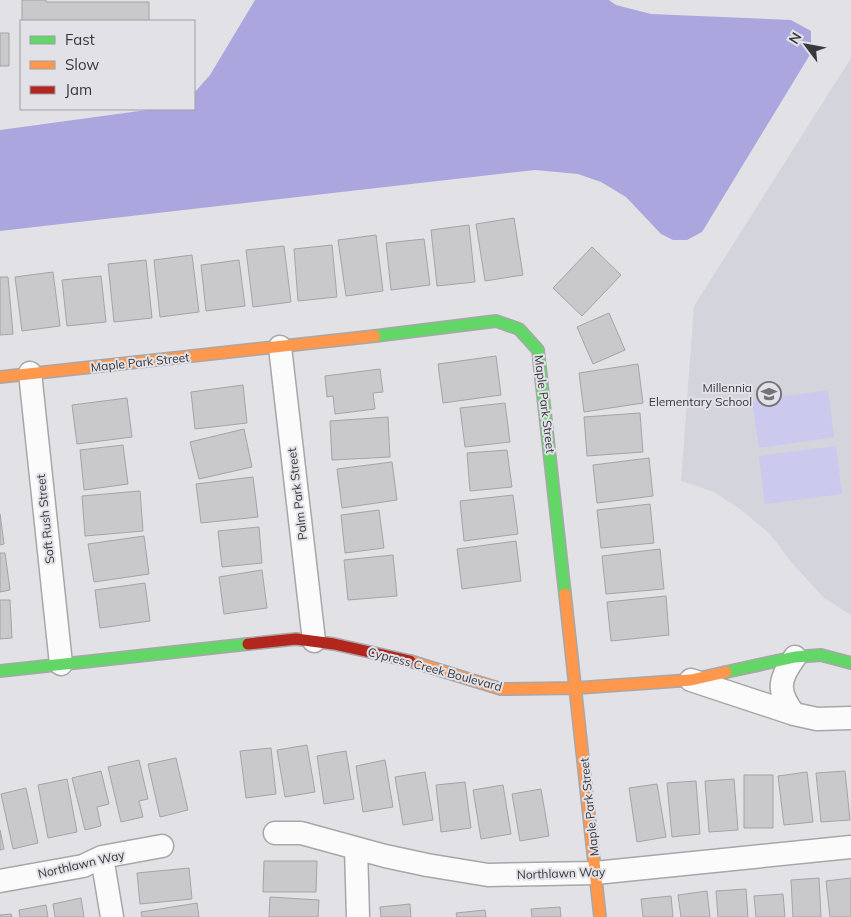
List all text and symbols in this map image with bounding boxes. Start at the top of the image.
legend [20,20,195,110]
north arrow [781,20,831,70]
text: N [785,29,805,47]
text: Fast [65,30,95,49]
text: Slow [65,55,99,74]
text: Jam [65,80,92,99]
street label: Maple Park Street [90,349,190,375]
street label: Maple Park Street [532,354,558,454]
place label: Millennia Elementary School [649,380,752,409]
school or university icon: Millennia Elementary School [756,381,782,407]
street label: Palm Park Street [284,447,310,541]
street label: Soft Rush Street [33,474,57,564]
street label: Cypress Creek Boulevard [366,644,504,694]
street label: Maple Park Street [576,757,602,857]
street label: Northlawn Way [36,847,126,881]
street label: Northlawn Way [517,864,606,882]

